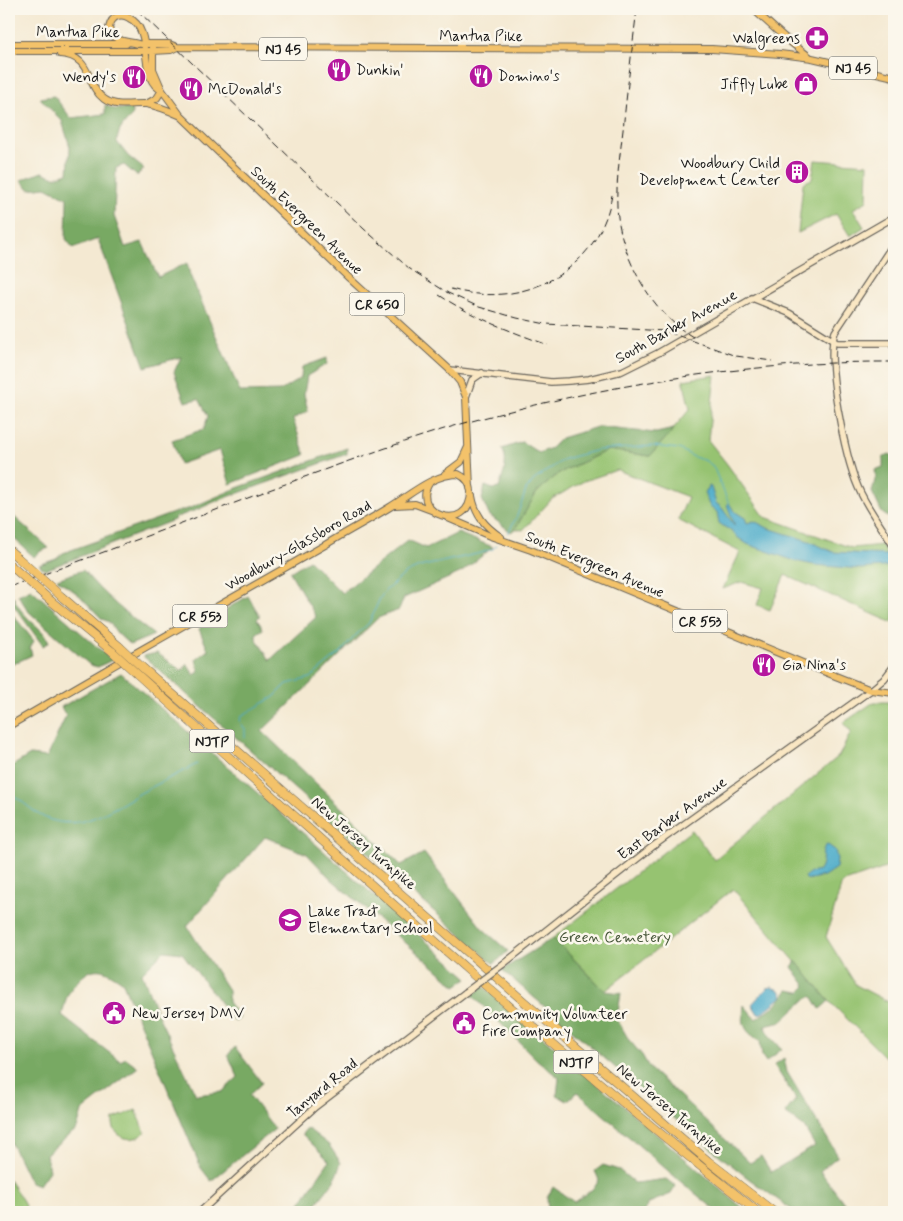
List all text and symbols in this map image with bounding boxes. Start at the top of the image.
street label: Mantua Pike [36,23,120,43]
pharmacy icon: Walgreens [804,25,830,51]
street label: Mantua Pike [439,27,523,47]
place label: Walgreens [733,29,800,50]
road number: NJ 45 [259,38,307,61]
road number: NJ 45 [829,56,877,80]
restaurant icon: Dunkin' [326,57,352,83]
place label: Dunkin' [356,61,404,81]
restaurant icon: Domino's [468,63,494,89]
restaurant icon: Wendy's [121,64,147,90]
place label: Domino's [498,67,560,87]
place label: Wendy's [62,68,116,88]
shop icon: Jiffly Lube [793,71,819,97]
place label: Jiffly Lube [720,75,788,95]
restaurant icon: McDonald's [178,76,204,102]
place label: McDonald's [208,80,282,100]
place label: Woodbury Child Development Center [639,154,781,191]
building icon: Woodbury Child Development Center [784,159,810,185]
street label: South Evergreen Avenue [245,162,367,280]
street label: South Barber Avenue [612,285,741,369]
road number: CR 650 [350,292,404,316]
street label: Woodbury-Glassboro Road [222,496,375,596]
street label: South Evergreen Avenue [522,527,667,604]
road number: CR 553 [172,604,228,628]
road number: CR 553 [672,610,728,632]
restaurant icon: Gia Nina's [751,652,777,678]
place label: Gia Nina's [782,656,847,676]
road number: NJTP [190,729,234,752]
street label: East Barber Avenue [614,772,731,865]
street label: New Jersey Turnpike [307,793,420,895]
place label: Lake Tract Elementary School [308,902,433,939]
school or university icon: Lake Tract Elementary School [277,907,303,933]
park label: Green Cemetery [559,928,671,948]
public building icon: New Jersey DMV [101,1000,127,1026]
place label: New Jersey DMV [132,1004,245,1024]
place label: Community Volunteer Fire Company [482,1005,628,1042]
public building icon: Community Volunteer Fire Company [451,1010,477,1036]
road number: NJTP [554,1050,598,1074]
street label: Tanyard Road [283,1054,362,1123]
street label: New Jersey Turnpike [612,1059,727,1160]

